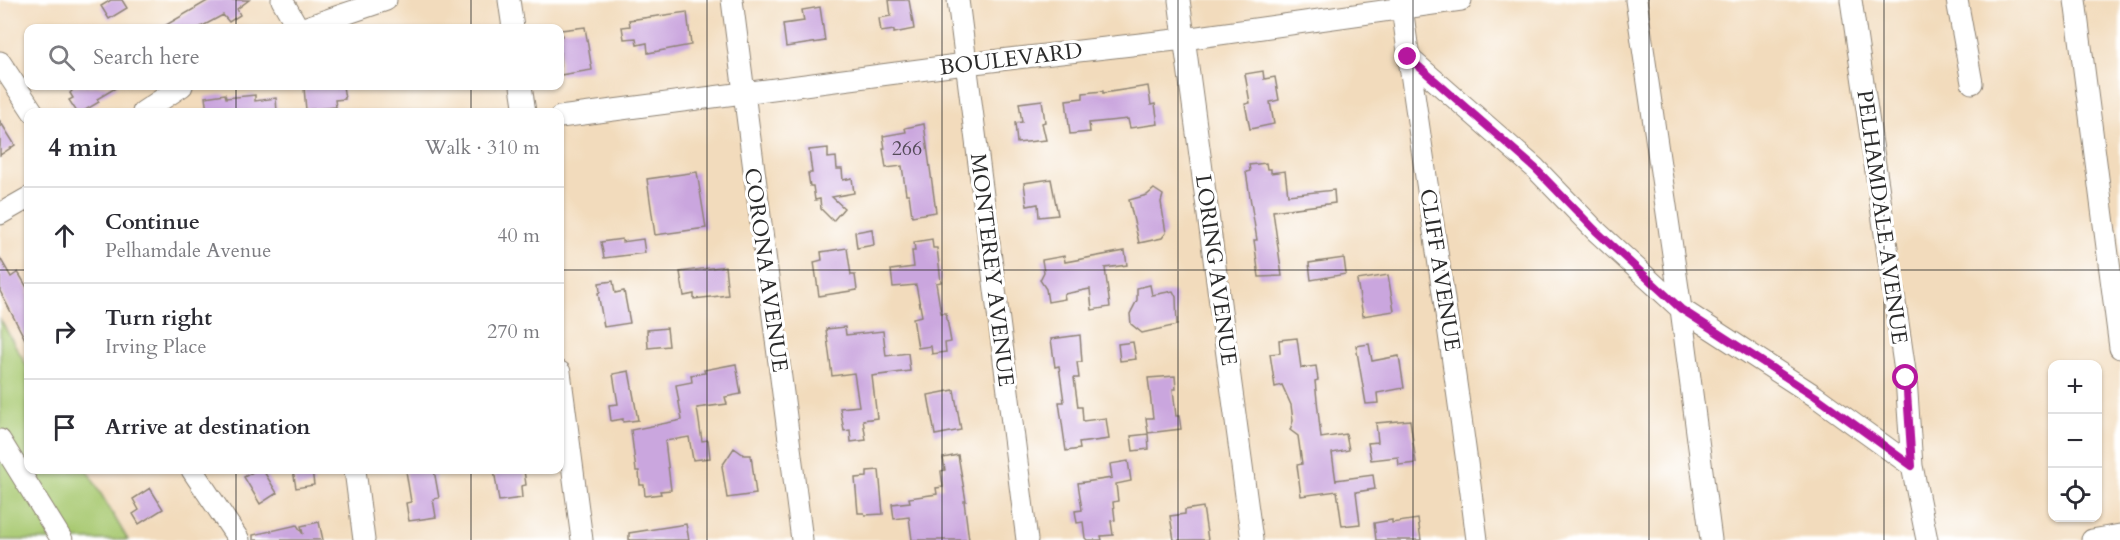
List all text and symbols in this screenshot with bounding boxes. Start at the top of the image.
search box [24,24,564,90]
street label: BOULEVARD [938,35,1084,83]
icon: search [45,41,78,74]
text: Search here [93,42,200,72]
route end [1394,43,1420,69]
street label: PELHAMDALE AVENUE [1849,88,1915,346]
text: 4 min [48,130,117,165]
text: Walk · 310 m [425,134,540,161]
house number: 266 [892,135,922,162]
street label: MONTEREY AVENUE [963,152,1021,388]
street label: CORONA AVENUE [737,166,795,374]
street label: LORING AVENUE [1188,172,1244,368]
street label: CLIFF AVENUE [1412,187,1468,353]
text: Continue [105,207,200,237]
icon: ahead [48,219,81,252]
text: 40 m [497,222,540,249]
text: Pelhamdale Avenue [105,237,271,264]
text: Turn right [105,303,212,333]
icon: right [48,315,81,348]
text: 270 m [487,318,540,345]
text: Irving Place [105,333,207,360]
map controls [2048,360,2102,522]
button: + [2048,360,2102,414]
route start [1892,364,1918,390]
icon: arrive [48,411,81,444]
text: Arrive at destination [105,412,310,442]
button: − [2048,414,2102,468]
button: locate [2048,468,2102,522]

